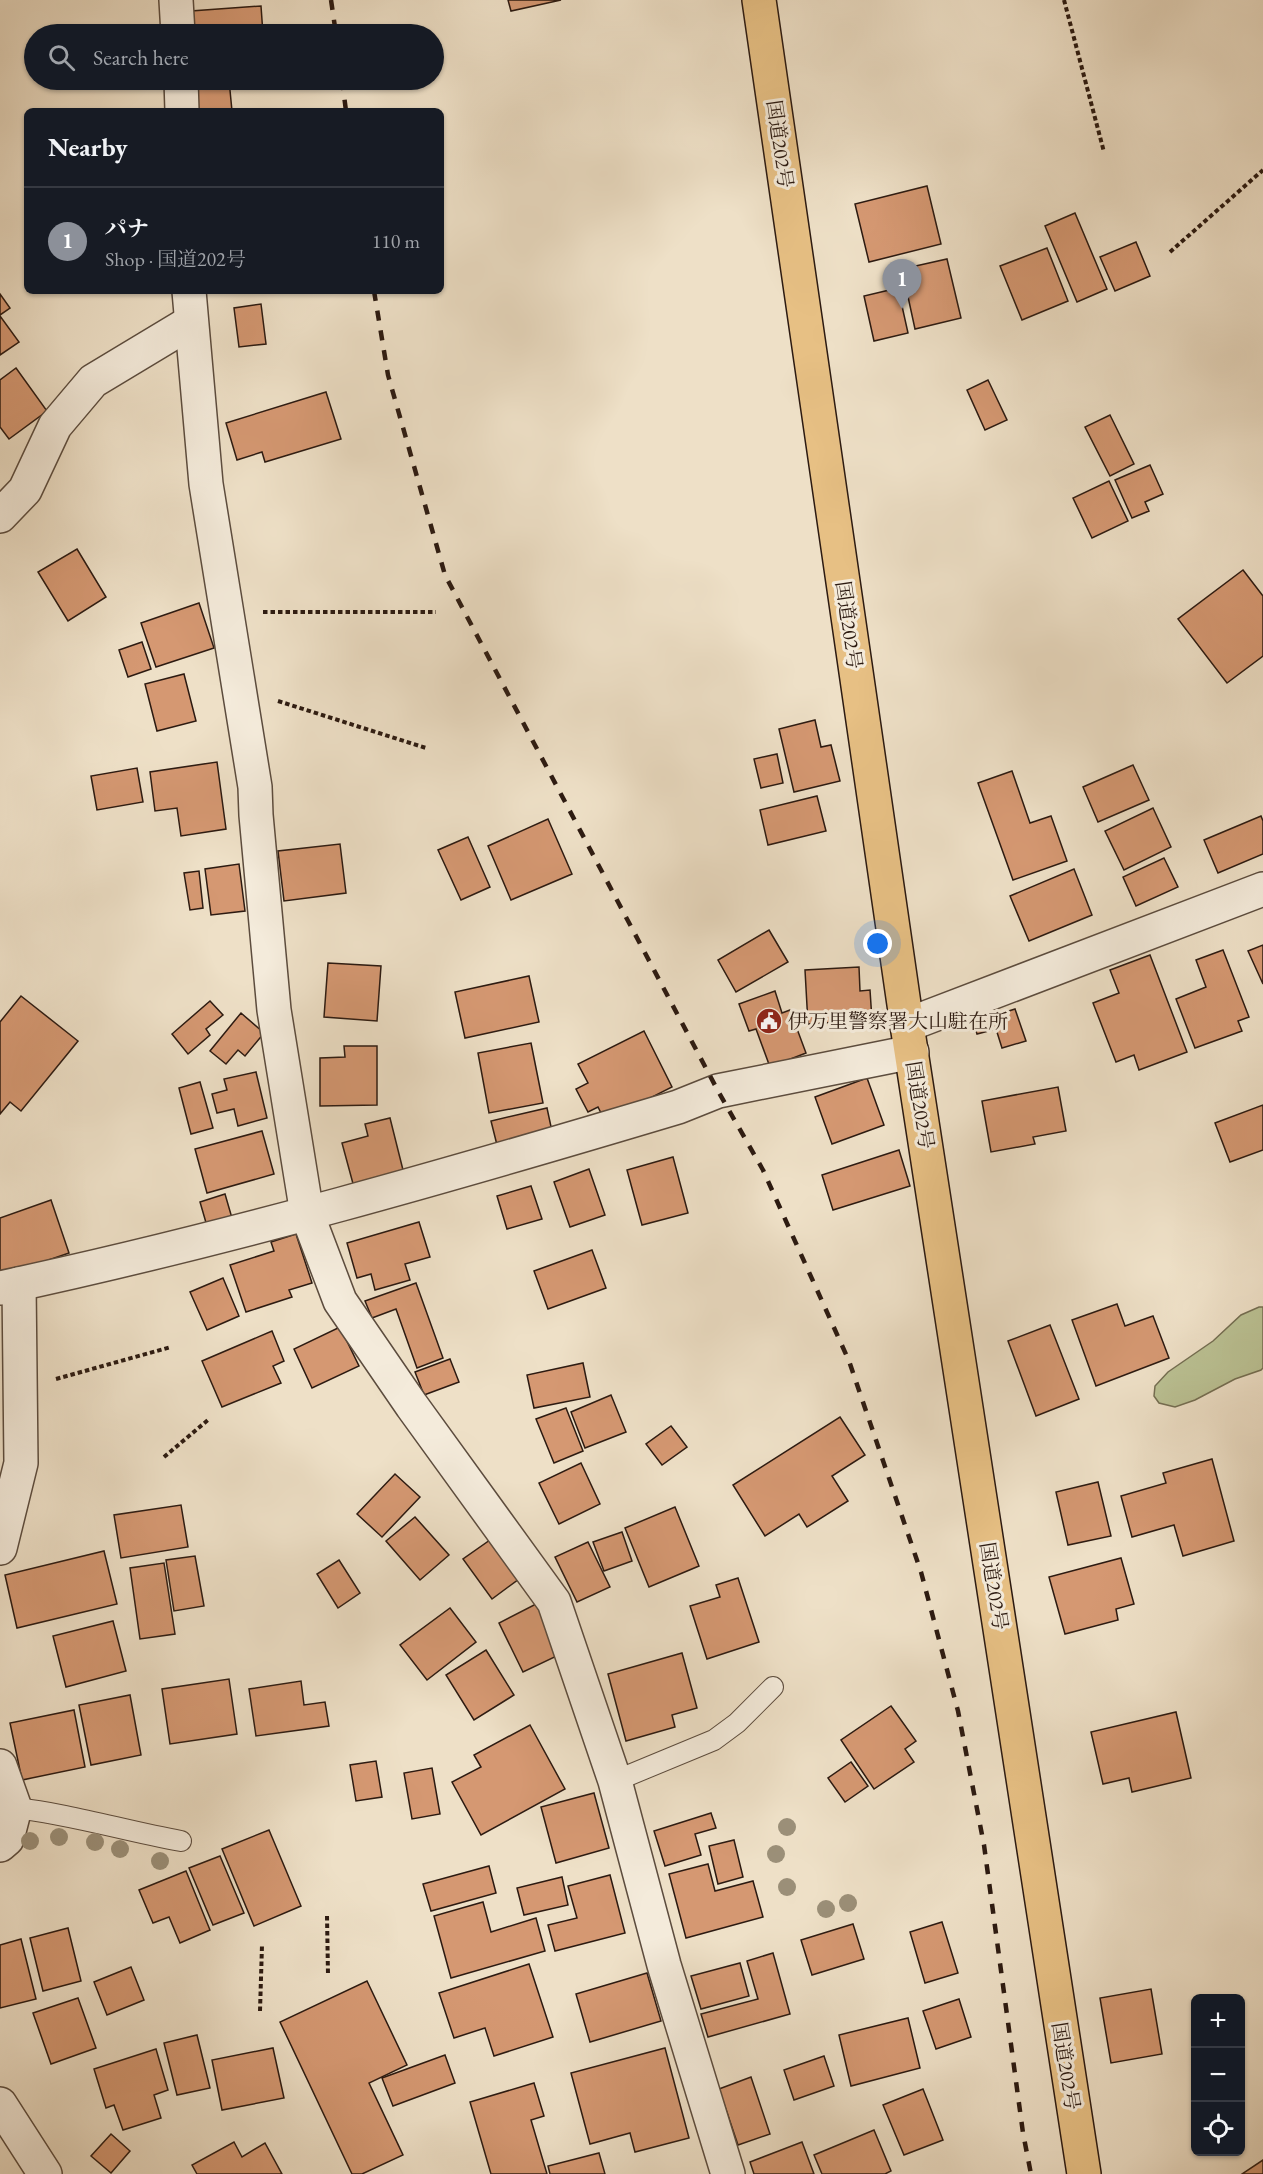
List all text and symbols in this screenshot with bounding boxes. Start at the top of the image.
search box [24,24,444,90]
icon: search [45,41,78,74]
text: Search here [93,43,188,72]
street label: 国道202号 [761,98,799,190]
text: Nearby [48,130,128,164]
text: パナ [105,214,149,243]
text: 1 [62,228,73,254]
text: 110 m [372,228,420,254]
text: Shop · 国道202号 [105,246,246,272]
pin: 1 [882,260,922,309]
street label: 国道202号 [830,579,868,671]
your location [863,929,892,958]
public building icon: 伊万里警察署大山駐在所 [754,1006,784,1036]
place label: 伊万里警察署大山駐在所 [788,1008,1008,1034]
street label: 国道202号 [900,1059,940,1151]
street label: 国道202号 [974,1540,1014,1632]
map controls [1191,1994,1245,2156]
button: + [1191,1994,1245,2048]
street label: 国道202号 [1046,2020,1086,2112]
button: − [1191,2048,1245,2102]
button: locate [1191,2102,1245,2156]

